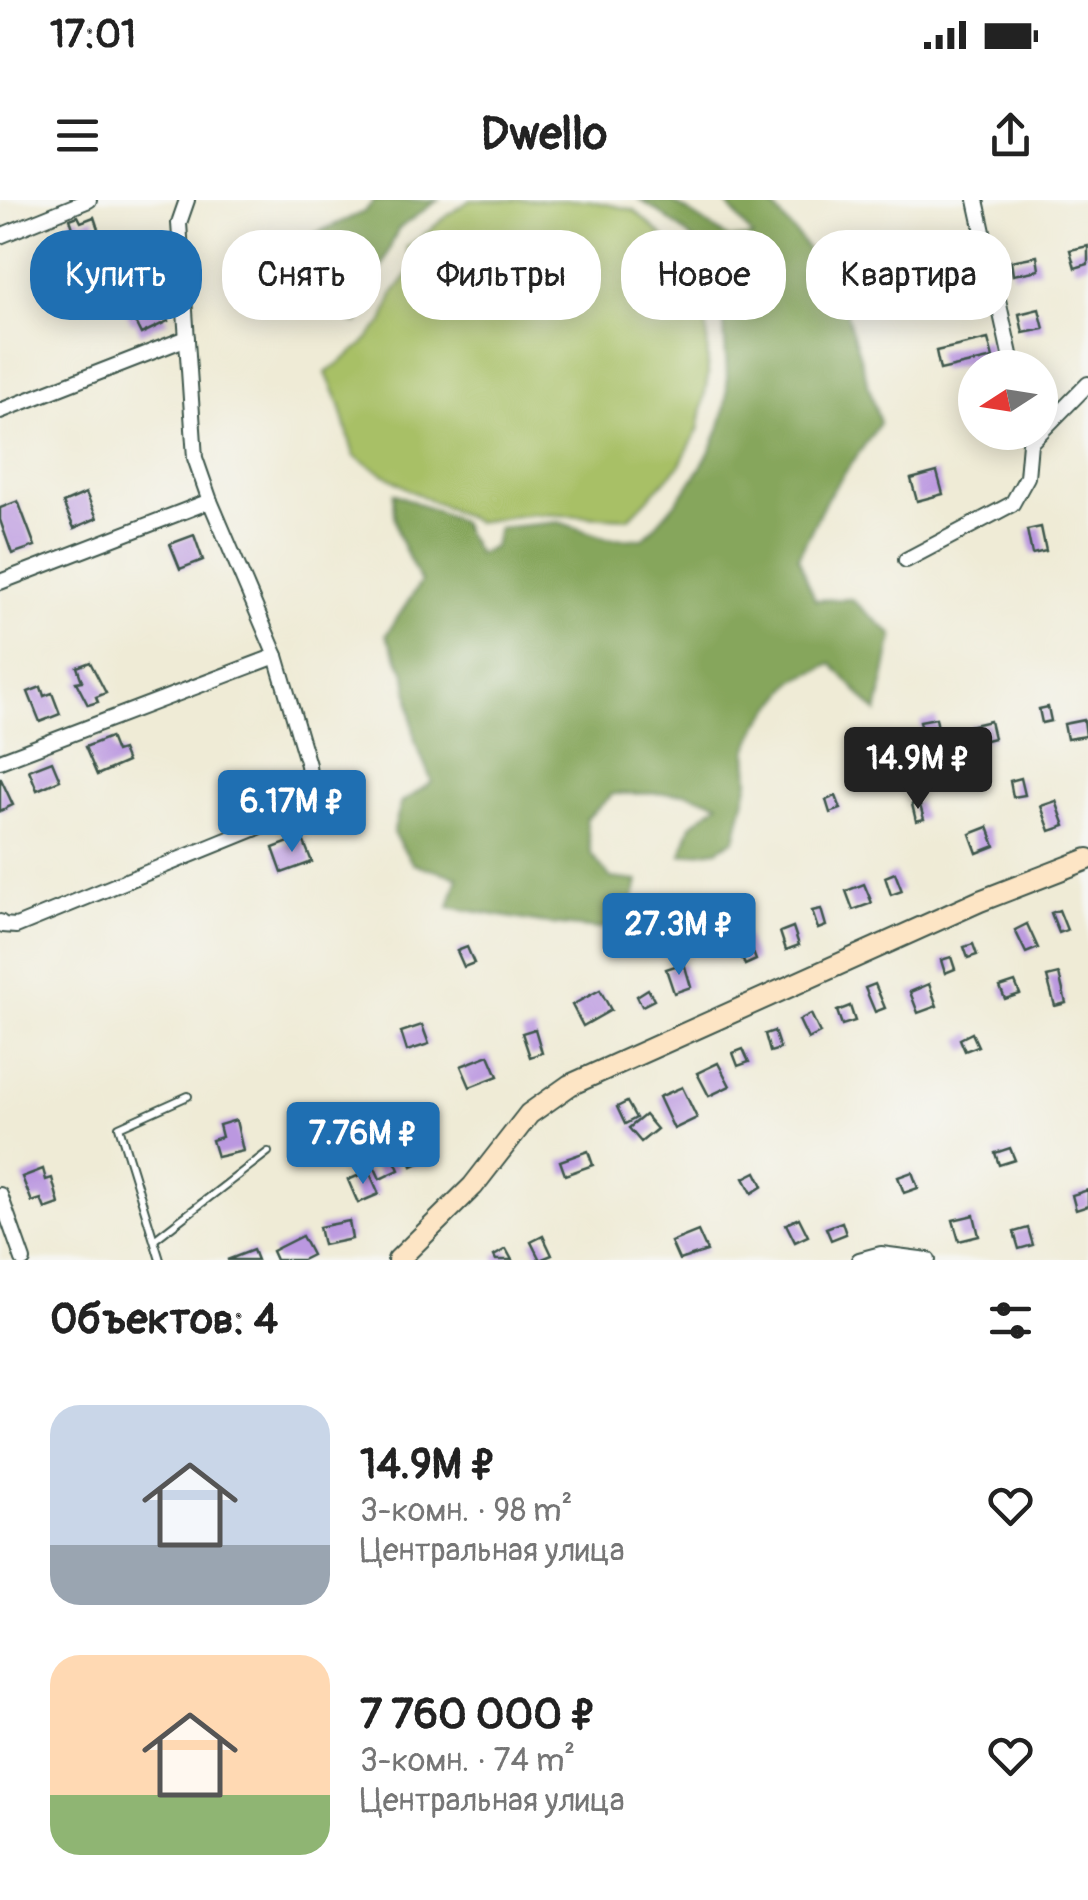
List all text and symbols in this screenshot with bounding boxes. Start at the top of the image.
text: 17:01 [50,11,136,59]
text: Dwello [481,107,607,163]
icon: menu [50,108,105,163]
icon: share [983,108,1038,163]
chip: Купить [30,230,202,320]
chip: Снять [222,230,381,320]
chip: Фильтры [401,230,601,320]
chip: Новое [621,230,786,320]
chip: Квартира [806,230,1012,320]
north arrow [958,350,1058,450]
map controls [958,350,1058,450]
pin: 14.9M ₽ [826,727,1010,812]
text: 14.9M ₽ [866,739,970,779]
pin: 6.17M ₽ [200,770,384,855]
text: 6.17M ₽ [240,782,344,822]
pin: 27.3M ₽ [587,893,771,978]
text: 27.3M ₽ [625,905,733,945]
pin: 7.76M ₽ [271,1102,455,1187]
text: 7.76M ₽ [309,1114,417,1154]
icon: filters [983,1293,1038,1348]
text: Объектов: 4 [50,1294,278,1346]
text: 14.9M ₽ [360,1439,496,1491]
icon: home [130,1445,250,1565]
icon: heart [983,1478,1038,1533]
text: 3-комн. · 98 m² [360,1491,572,1531]
text: Центральная улица [360,1531,625,1571]
text: 7 760 000 ₽ [360,1689,596,1741]
icon: home [130,1695,250,1815]
icon: heart [983,1728,1038,1783]
text: 3-комн. · 74 m² [360,1741,575,1781]
text: Центральная улица [360,1781,625,1821]

